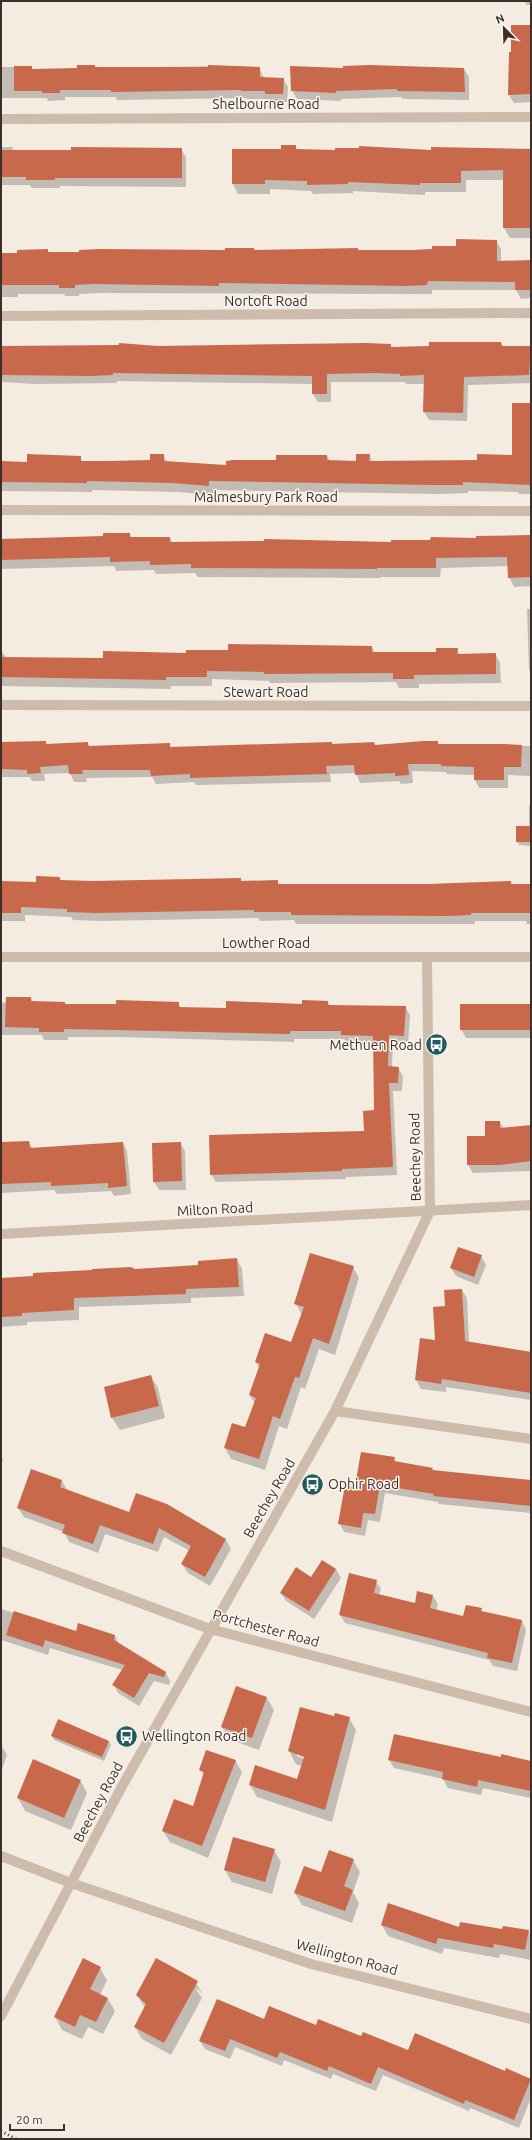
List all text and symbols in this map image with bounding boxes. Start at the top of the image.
north arrow [484,8,524,48]
text: N [494,12,506,26]
street label: Shelbourne Road [212,96,320,112]
street label: Nortoft Road [224,293,308,309]
street label: Malmesbury Park Road [194,489,338,505]
street label: Stewart Road [224,684,308,700]
street label: Lowther Road [222,935,310,951]
bus stop icon: Methuen Road [424,1032,450,1058]
place label: Methuen Road [329,1037,422,1053]
street label: Beechey Road [406,1112,424,1202]
street label: Milton Road [176,1199,254,1219]
street label: Beechey Road [240,1456,298,1540]
bus stop icon: Ophir Road [299,1471,325,1497]
place label: Ophir Road [328,1476,399,1492]
street label: Portchester Road [211,1606,321,1650]
bus stop icon: Wellington Road [113,1723,139,1749]
place label: Wellington Road [142,1728,246,1744]
street label: Beechey Road [70,1759,126,1845]
street label: Wellington Road [295,1936,399,1978]
scale bar [10,2106,64,2132]
text: 20 m [16,2113,43,2126]

